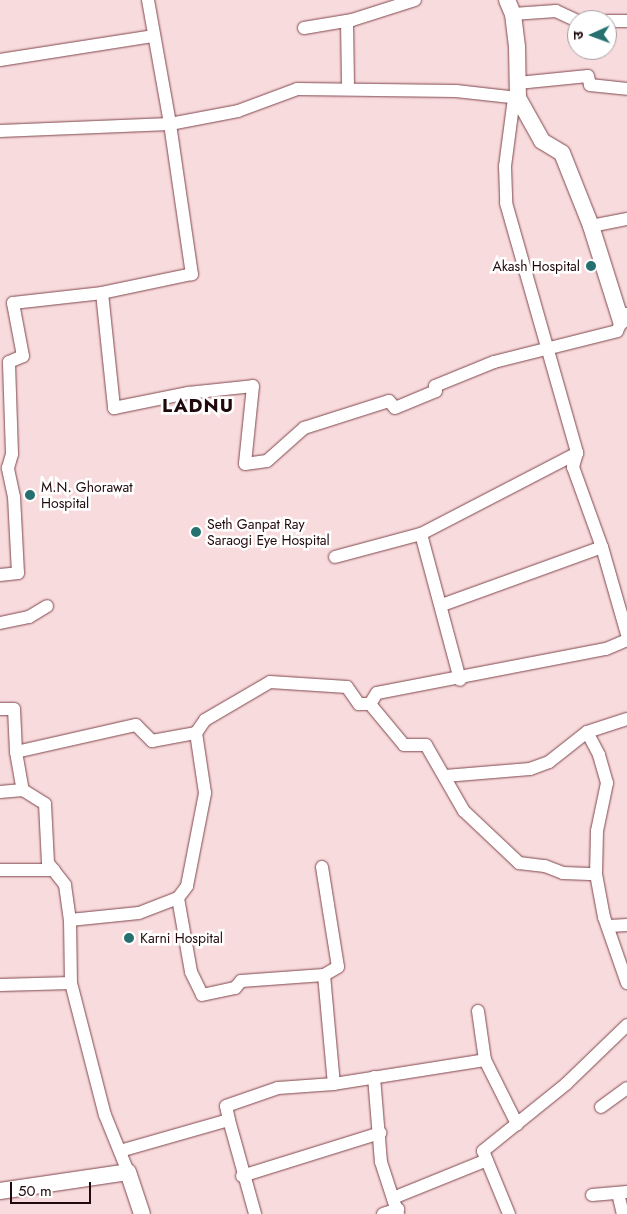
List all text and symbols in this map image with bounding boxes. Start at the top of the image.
north arrow [567,10,617,60]
text: उ [568,31,588,40]
place label: Akash Hospital [492,258,580,274]
marker: Akash Hospital [584,259,598,273]
district label: LADNU [161,395,235,417]
place label: M.N. Ghorawat Hospital [41,479,133,512]
marker: M.N. Ghorawat Hospital [23,488,37,502]
place label: Seth Ganpat Ray Saraogi Eye Hospital [207,516,330,548]
marker: Seth Ganpat Ray Saraogi Eye Hospital [189,525,203,539]
place label: Karni Hospital [140,930,223,946]
marker: Karni Hospital [122,931,136,945]
scale bar [12,1172,94,1204]
text: 50 m [18,1180,52,1202]

